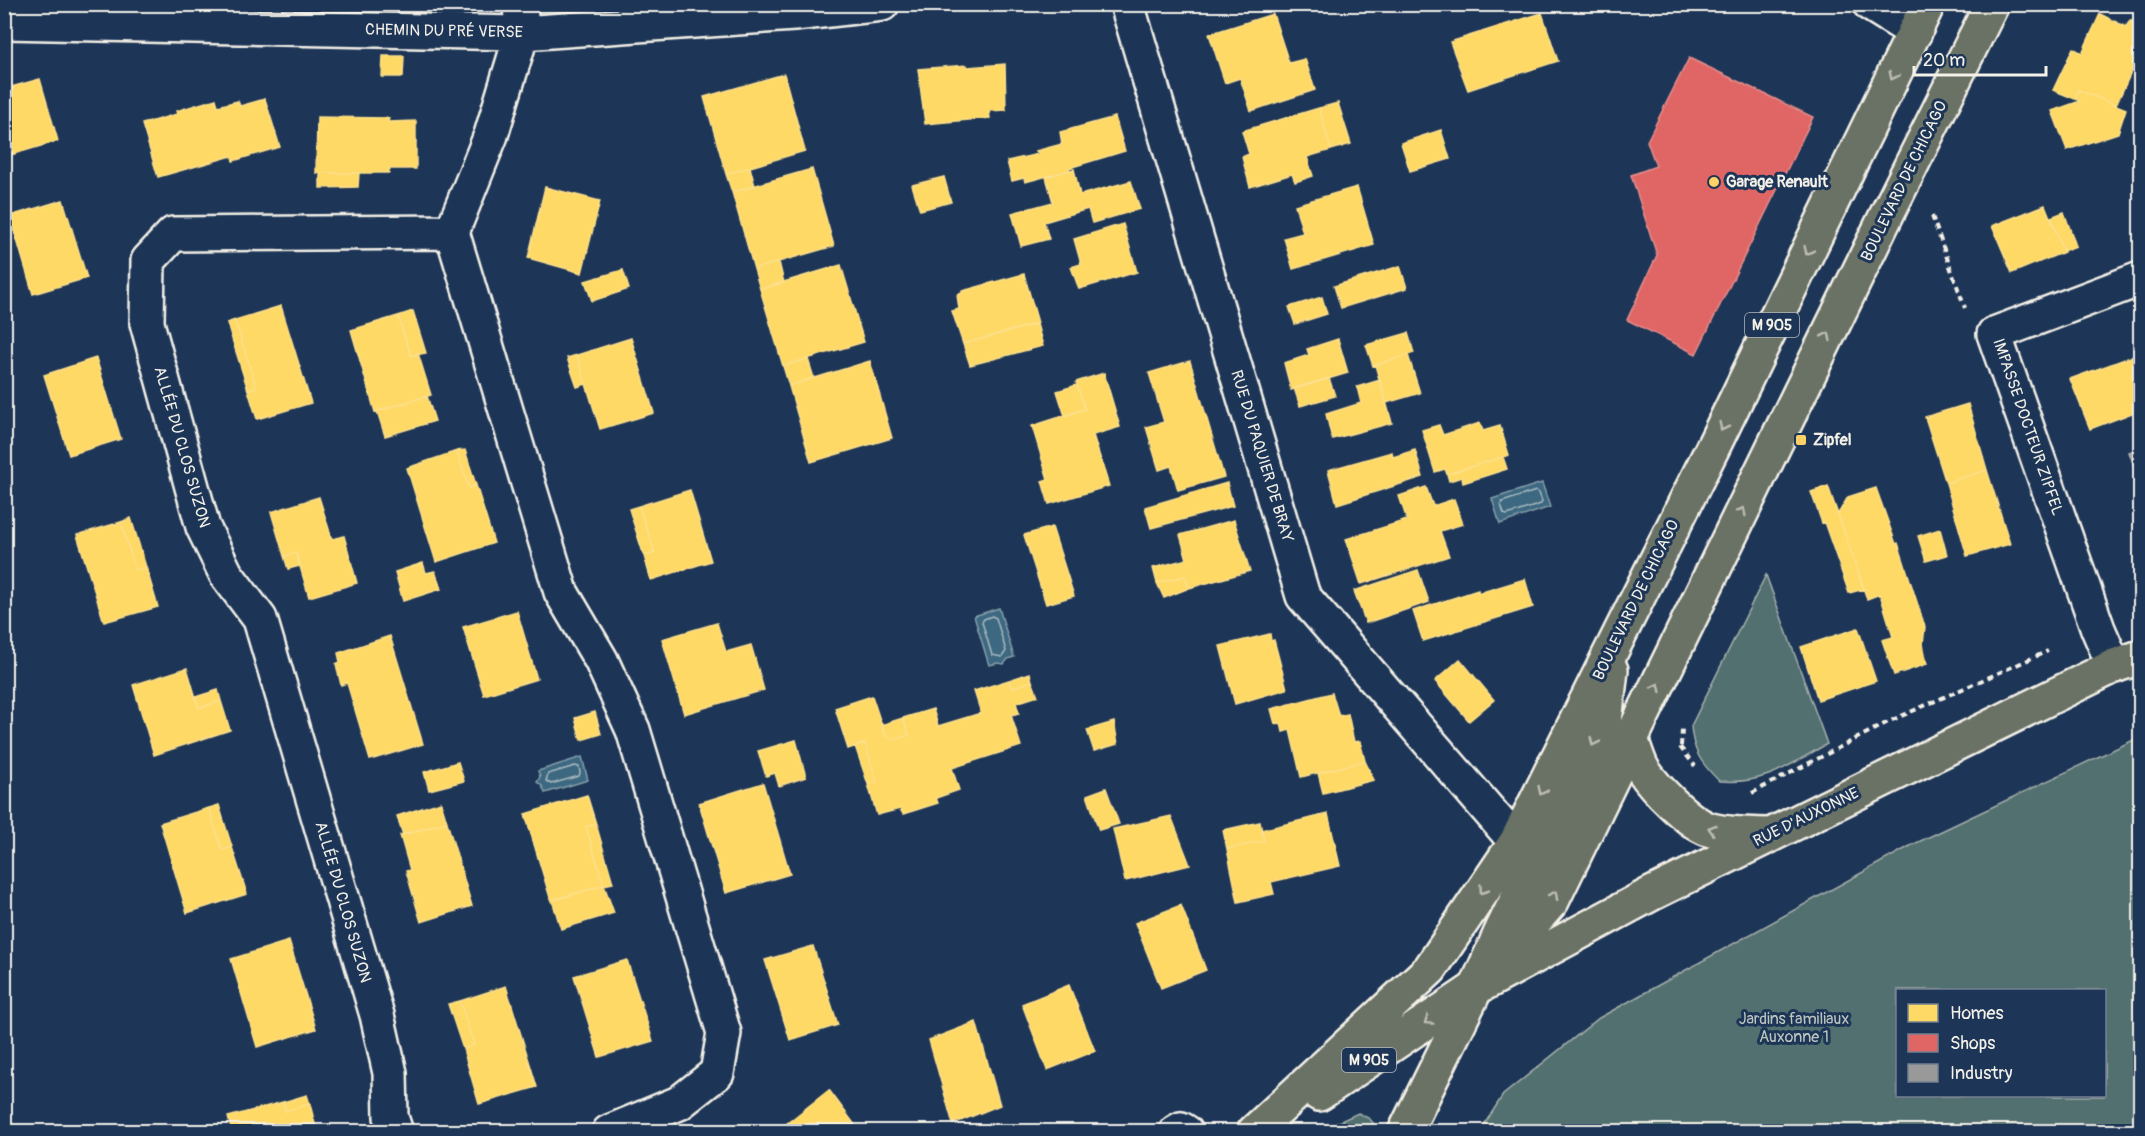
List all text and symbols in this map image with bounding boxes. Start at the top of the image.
street label: CHEMIN DU PRÉ VERSE [365,20,523,42]
scale bar [1914,39,2046,77]
text: 20 m [1923,49,1965,72]
one-way arrow [1889,70,1901,81]
street label: BOULEVARD DE CHICAGO [1856,98,1952,264]
place label: Garage Renault [1726,172,1828,192]
marker: Garage Renault [1707,175,1721,189]
one-way arrow [1804,245,1815,256]
road number: M 905 [1745,313,1799,337]
one-way arrow [1820,331,1832,342]
street label: IMPASSE DOCTEUR ZIPFEL [1988,336,2068,518]
street label: ALLÉE DU CLOS SUZON [149,364,215,530]
street label: RUE DU PAQUIER DE BRAY [1226,368,1298,544]
one-way arrow [1718,420,1730,431]
place label: Zipfel [1813,430,1852,450]
marker: Zipfel [1794,433,1808,447]
one-way arrow [1735,507,1747,518]
street label: BOULEVARD DE CHICAGO [1588,517,1684,683]
one-way arrow [1650,682,1661,693]
one-way arrow [1590,736,1602,747]
street label: RUE D'AUXONNE [1750,783,1862,851]
one-way arrow [1537,785,1549,796]
street label: ALLÉE DU CLOS SUZON [310,819,376,985]
one-way arrow [1707,823,1718,836]
one-way arrow [1479,884,1490,895]
one-way arrow [1547,891,1558,901]
legend [1896,989,2106,1097]
text: Homes [1950,1002,2003,1025]
park label: Jardins familiaux Auxonne 1 [1739,1009,1849,1047]
one-way arrow [1424,1014,1435,1025]
text: Shops [1950,1032,1995,1055]
road number: M 905 [1342,1048,1396,1072]
text: Industry [1950,1062,2013,1085]

